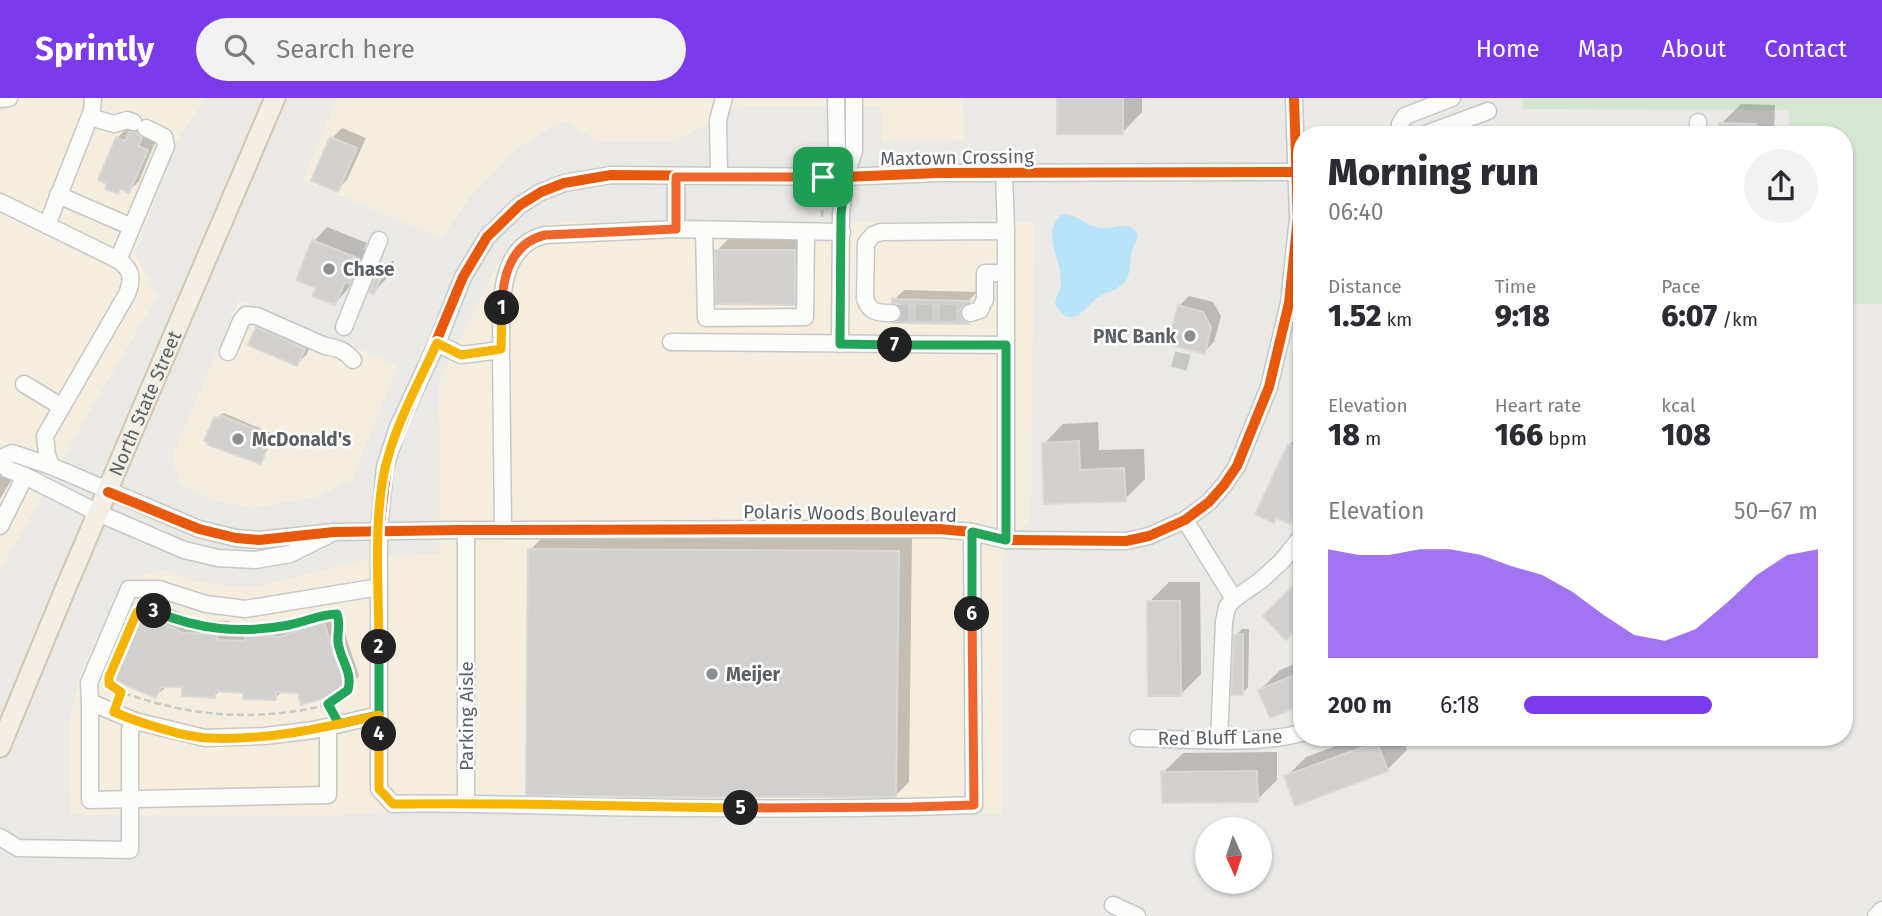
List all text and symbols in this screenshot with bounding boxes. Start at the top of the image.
search box [196,18,686,81]
text: Sprintly [35,29,154,69]
icon: search [220,30,258,68]
text: Search here [276,34,415,65]
text: Home [1476,35,1540,63]
text: Map [1578,35,1624,63]
text: About [1662,35,1726,63]
text: Contact [1764,35,1847,63]
street label: Maxtown Crossing [880,145,1034,170]
pin [793,147,853,207]
text: Morning run [1328,149,1539,195]
button: share [1744,149,1818,223]
icon: arrive [804,158,842,196]
text: 06:40 [1328,198,1384,226]
place label: Chase [343,258,395,281]
marker: Chase [321,261,337,277]
text: Distance [1328,275,1402,298]
text: Time [1495,275,1536,298]
text: Pace [1661,275,1701,298]
pin: 1 [484,290,520,326]
text: 1 [497,296,506,319]
text: 1.52 [1328,298,1381,334]
text: 9:18 [1495,298,1550,334]
text: 6:07 [1661,298,1717,334]
text: km [1381,308,1412,331]
text: /km [1717,308,1758,331]
place label: PNC Bank [1093,325,1177,348]
street label: North State Street [104,327,186,479]
pin: 7 [878,328,912,362]
marker: PNC Bank [1182,328,1198,344]
text: 7 [890,333,899,356]
text: Elevation [1328,394,1408,417]
text: Heart rate [1495,394,1581,417]
text: kcal [1661,394,1696,417]
text: 18 [1328,417,1360,453]
text: 166 [1495,417,1543,453]
text: 108 [1661,417,1711,453]
text: m [1360,427,1381,450]
text: bpm [1543,427,1587,450]
place label: McDonald's [252,428,351,451]
marker: McDonald's [230,431,246,447]
text: Elevation [1328,497,1424,525]
text: 50–67 m [1734,497,1818,525]
street label: Polaris Woods Boulevard [743,500,957,527]
pin: 3 [136,594,172,628]
pin: 6 [954,596,990,632]
text: 3 [149,599,158,622]
text: 6 [966,602,977,625]
pin: 2 [362,630,396,664]
text: 2 [374,635,383,658]
street label: Parking Aisle [455,661,478,771]
place label: Meijer [726,663,781,686]
marker: Meijer [704,666,720,682]
text: 200 m [1328,691,1392,719]
text: 6:18 [1440,691,1480,719]
pin: 4 [362,716,396,752]
text: 4 [373,722,384,745]
street label: Red Bluff Lane [1157,725,1283,750]
pin: 5 [724,790,758,826]
text: 5 [735,796,746,819]
north arrow [1195,817,1272,894]
map controls [1195,817,1272,894]

